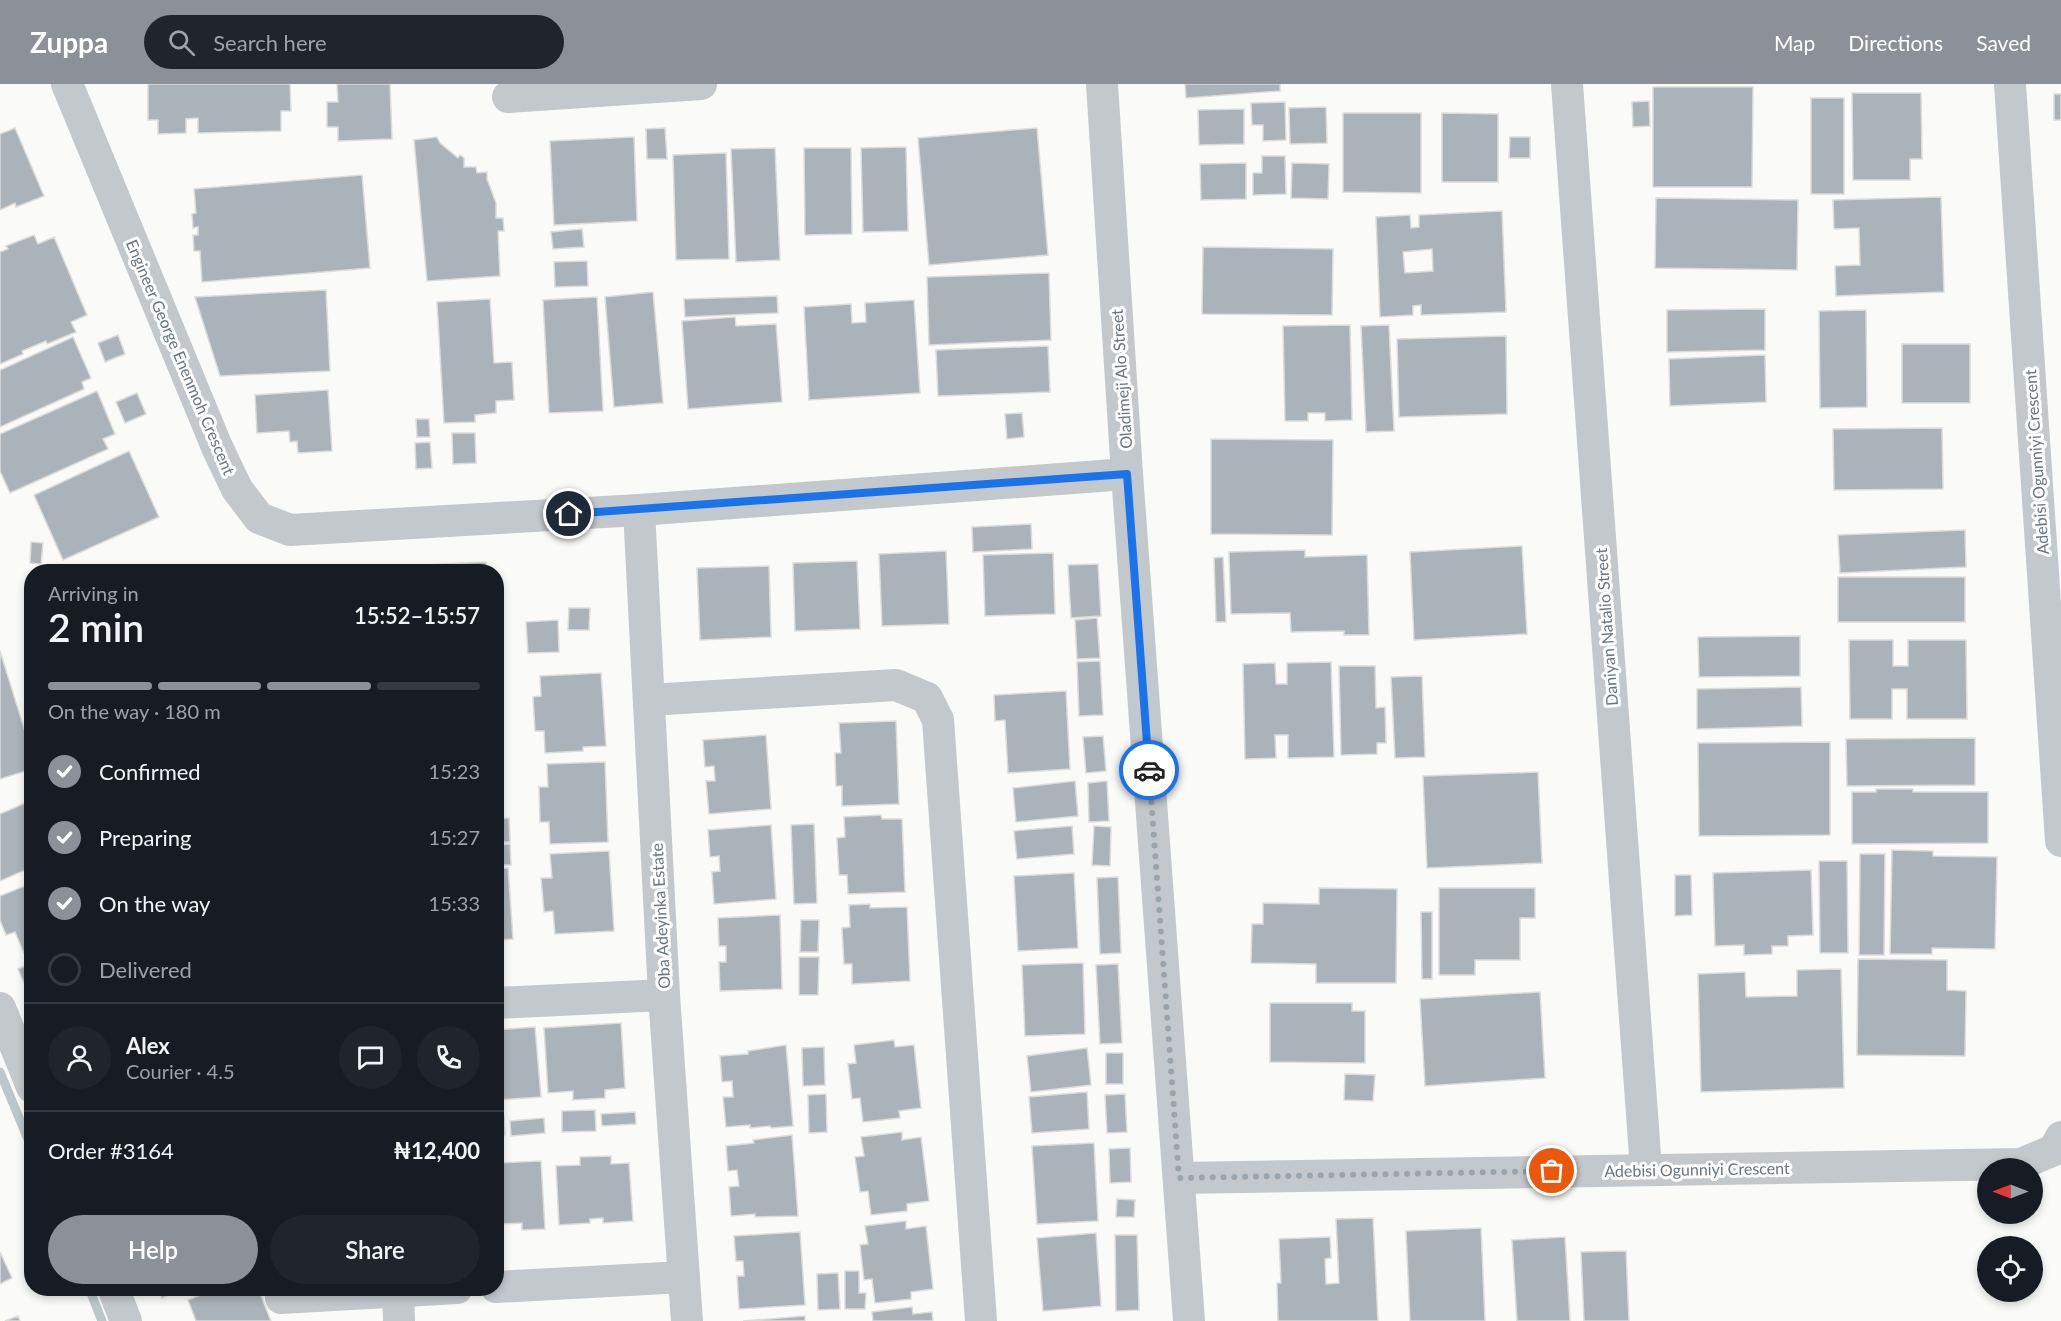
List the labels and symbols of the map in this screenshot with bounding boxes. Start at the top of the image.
street label: Engineer George Enenmoh Crescent [123,237,239,478]
street label: Oladimeji Alo Street [1107,308,1135,449]
street label: Adebisi Ogunniyi Crescent [2020,369,2052,555]
pin [543,488,594,539]
street label: Daniyan Natalio Street [1591,547,1621,707]
courier [1119,740,1179,800]
street label: Oba Adeyinka Estate [647,843,673,989]
pin [1526,1145,1577,1196]
street label: Adebisi Ogunniyi Crescent [1604,1158,1790,1180]
north arrow [1977,1158,2043,1224]

